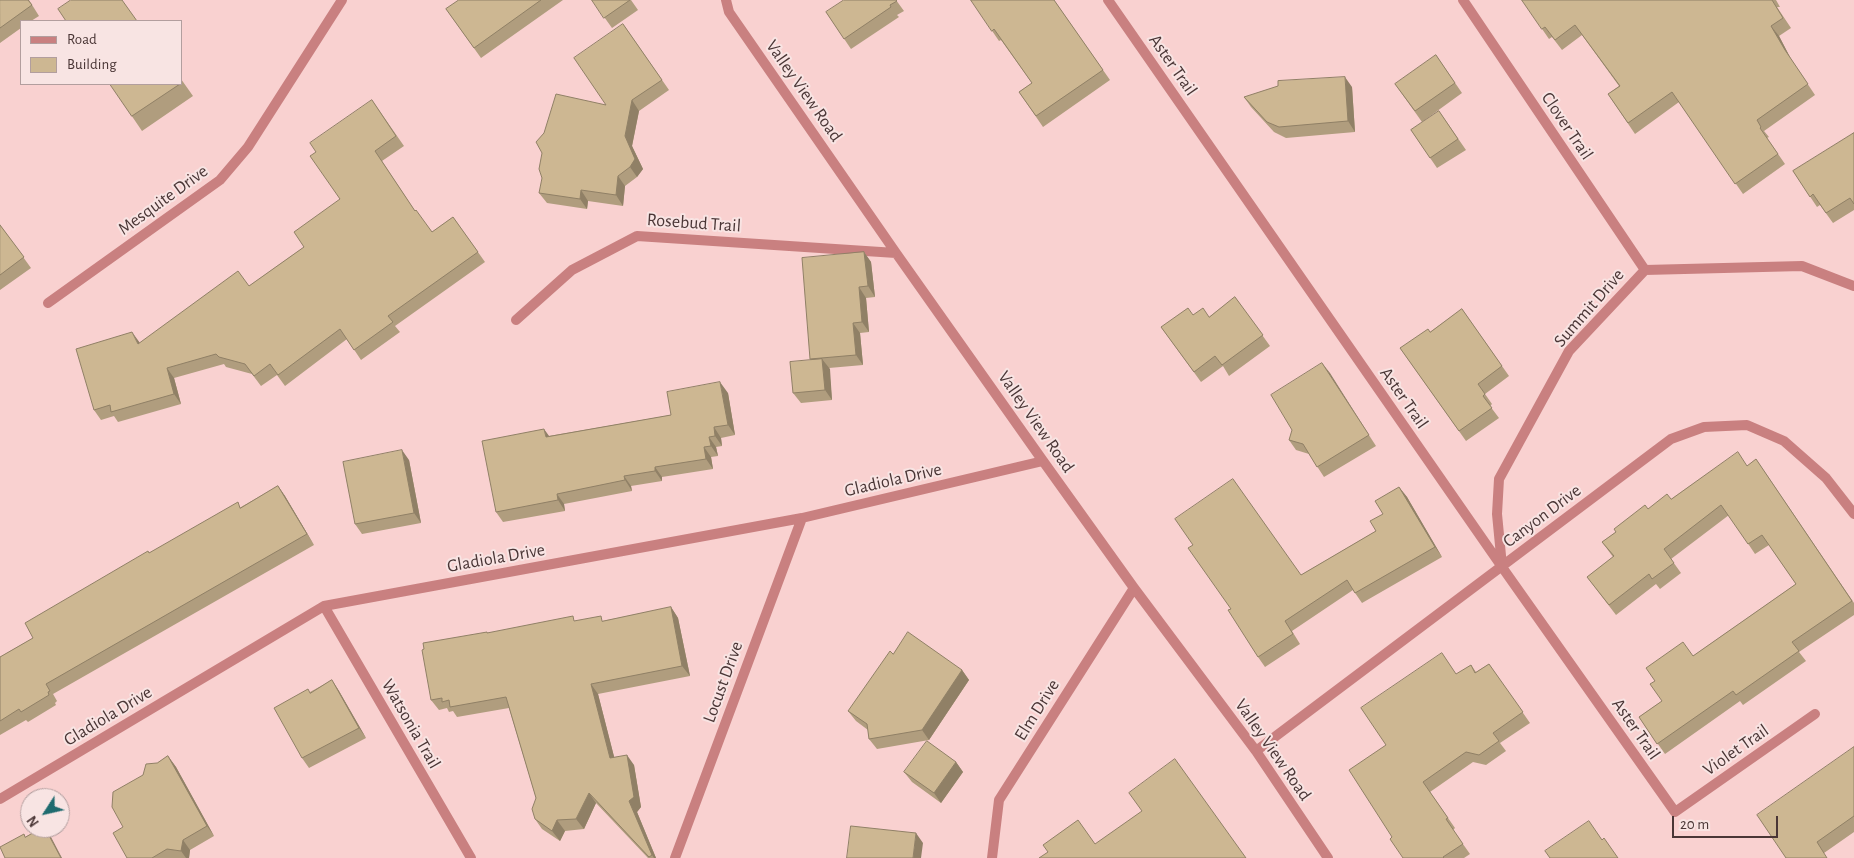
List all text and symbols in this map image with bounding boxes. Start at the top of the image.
legend [20,20,182,85]
street label: Aster Trail [1144,30,1202,100]
text: Road [67,32,97,47]
street label: Valley View Road [761,36,847,146]
text: Building [67,57,117,72]
street label: Clover Trail [1536,88,1598,164]
street label: Mesquite Drive [114,160,212,240]
street label: Rosebud Trail [646,209,742,237]
street label: Summit Drive [1549,264,1629,352]
street label: Aster Trail [1375,363,1433,433]
street label: Valley View Road [993,367,1079,477]
street label: Gladiola Drive [842,458,944,502]
street label: Canyon Drive [1499,480,1585,552]
street label: Gladiola Drive [445,539,547,577]
street label: Locust Drive [698,638,748,726]
street label: Watsonia Trail [377,675,445,773]
street label: Elm Drive [1010,675,1064,745]
street label: Gladiola Drive [60,681,156,751]
street label: Aster Trail [1607,694,1665,764]
street label: Valley View Road [1230,695,1316,805]
street label: Violet Trail [1699,720,1773,780]
north arrow [20,788,70,838]
scale bar [1674,806,1780,838]
text: N [25,813,42,829]
text: 20 m [1680,817,1709,832]

